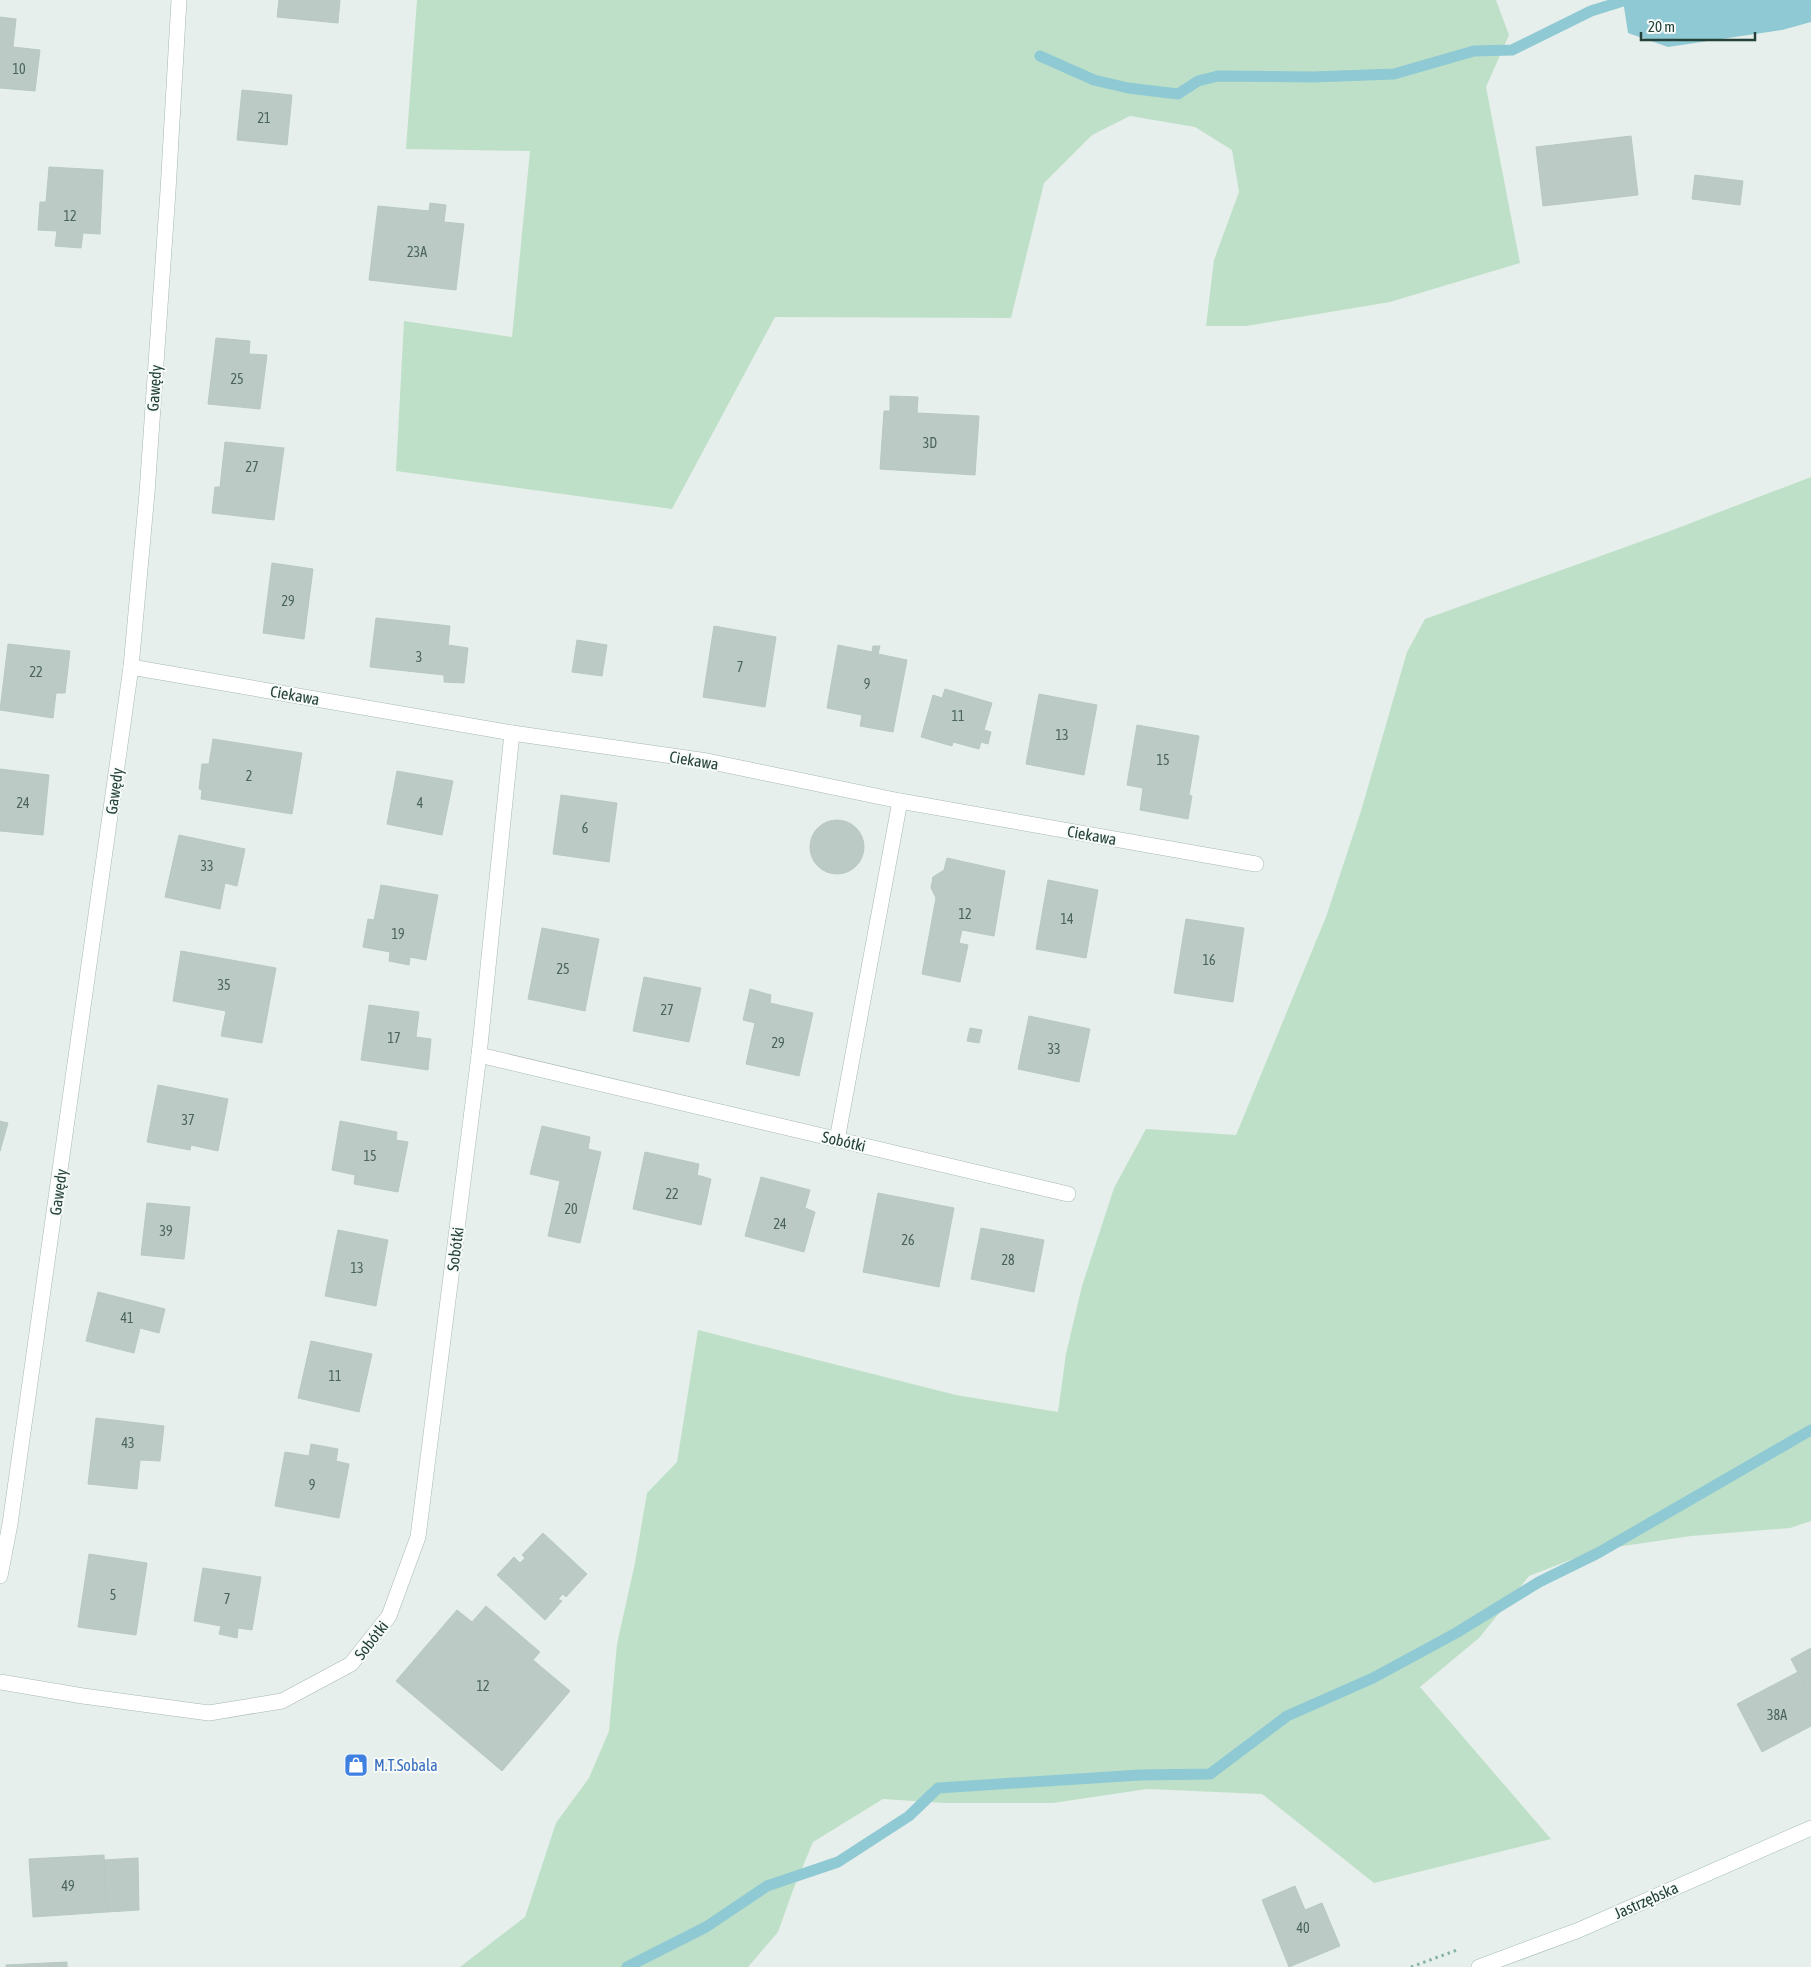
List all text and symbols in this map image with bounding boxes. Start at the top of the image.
scale bar [1641,10,1755,42]
text: 20 m [1648,18,1675,35]
house number: 10 [12,61,26,77]
house number: 21 [257,110,271,126]
house number: 12 [63,208,77,224]
house number: 23A [407,244,427,260]
street label: Gawędy [143,364,166,412]
house number: 25 [230,371,244,387]
house number: 3D [923,435,937,451]
house number: 27 [245,459,259,475]
house number: 29 [281,593,295,609]
house number: 3 [416,649,422,665]
house number: 7 [737,659,743,675]
house number: 22 [29,664,43,680]
house number: 9 [864,676,870,692]
street label: Ciekawa [269,682,321,708]
house number: 11 [951,708,965,724]
house number: 13 [1055,727,1069,743]
street label: Ciekawa [668,747,720,773]
house number: 15 [1156,752,1170,768]
street label: Gawędy [102,766,127,816]
house number: 2 [246,768,252,784]
house number: 24 [16,795,30,811]
house number: 4 [417,795,424,811]
house number: 6 [582,820,589,836]
street label: Ciekawa [1066,822,1118,848]
house number: 33 [200,858,214,874]
house number: 12 [958,906,972,922]
house number: 14 [1060,911,1074,927]
house number: 19 [391,926,405,942]
house number: 16 [1202,952,1216,968]
house number: 25 [556,961,570,977]
house number: 35 [217,977,231,993]
house number: 27 [660,1002,674,1018]
house number: 17 [387,1030,401,1046]
house number: 29 [771,1035,785,1051]
house number: 33 [1047,1041,1061,1057]
house number: 37 [181,1112,195,1128]
street label: Sobótki [820,1127,868,1155]
house number: 15 [363,1148,377,1164]
street label: Gawędy [46,1167,71,1217]
house number: 22 [665,1186,679,1202]
house number: 20 [564,1201,578,1217]
house number: 24 [773,1216,787,1232]
house number: 39 [159,1223,173,1239]
street label: Sobótki [443,1226,467,1272]
house number: 26 [901,1232,915,1248]
house number: 28 [1001,1252,1015,1268]
house number: 13 [350,1260,364,1276]
house number: 41 [120,1310,134,1326]
house number: 11 [328,1368,342,1384]
house number: 43 [121,1435,135,1451]
house number: 9 [309,1477,315,1493]
house number: 5 [110,1587,116,1603]
house number: 7 [224,1591,230,1607]
street label: Sobótki [350,1617,392,1663]
house number: 12 [476,1678,490,1694]
house number: 38A [1767,1707,1787,1723]
shop icon: M.T.Sobala [343,1752,369,1778]
place label: M.T.Sobala [374,1756,438,1774]
house number: 49 [61,1878,75,1894]
street label: Jastrzębska [1611,1878,1681,1923]
house number: 40 [1296,1920,1310,1936]

